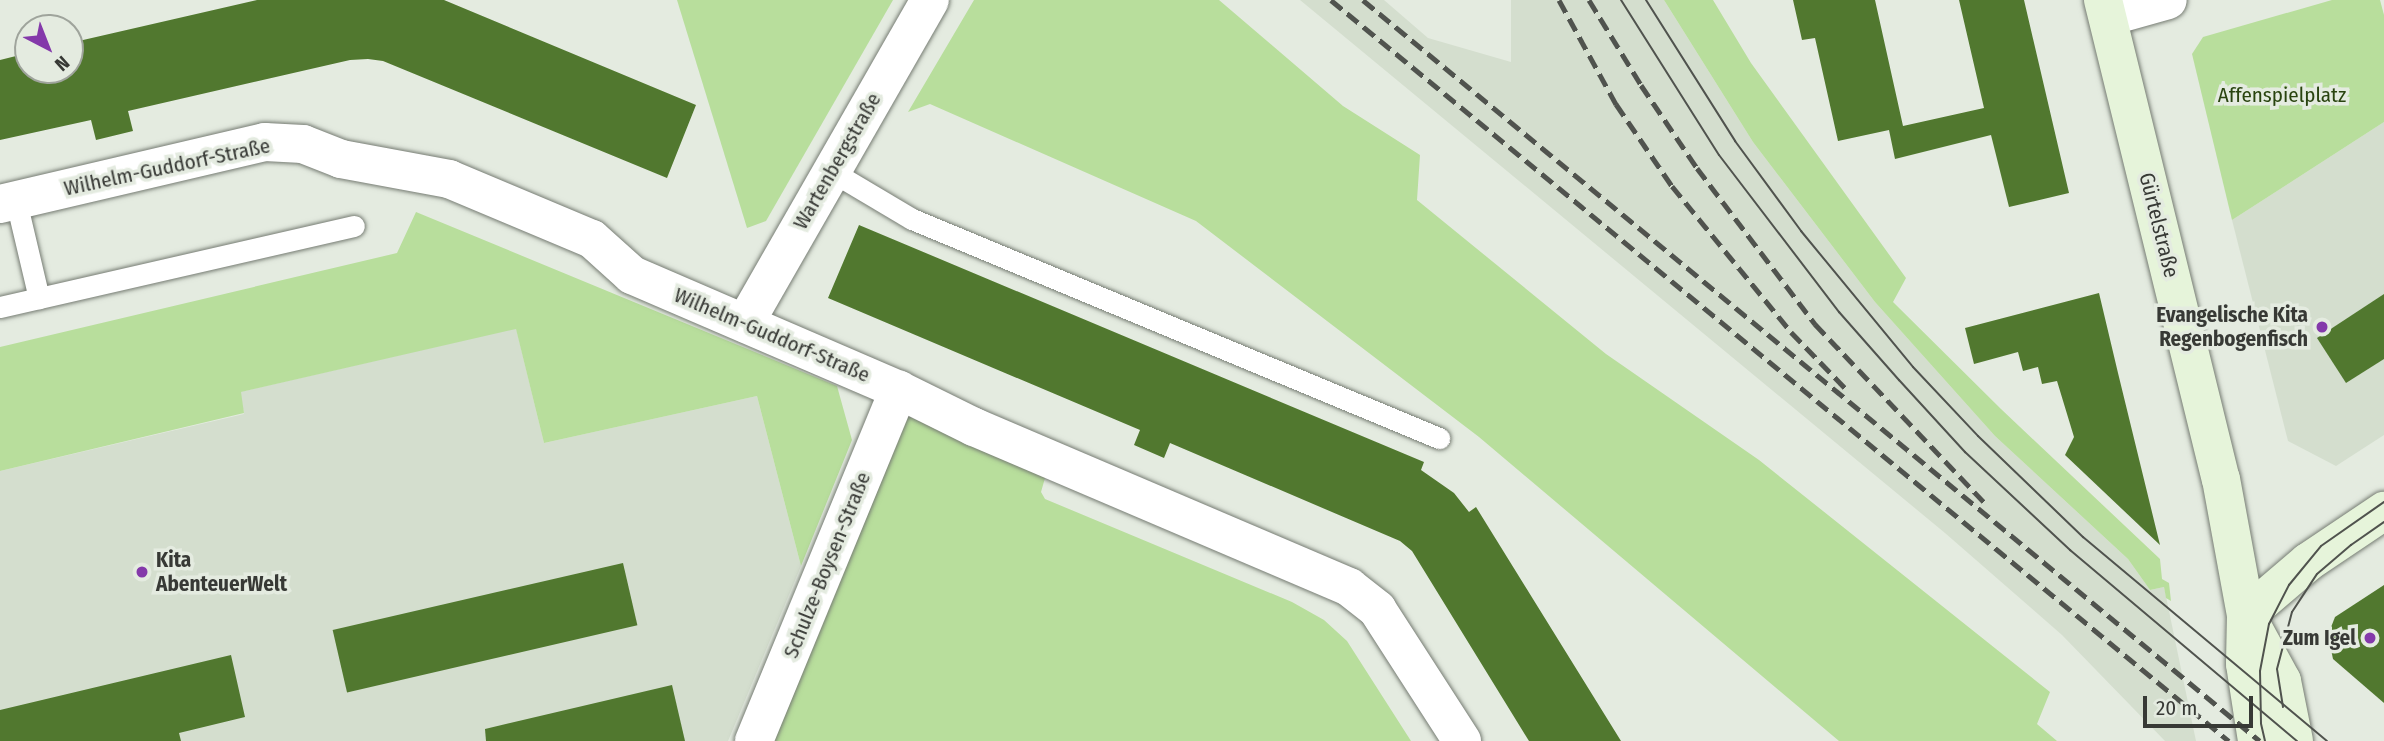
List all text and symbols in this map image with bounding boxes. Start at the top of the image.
north arrow [14,14,84,84]
text: N [50,51,74,76]
park label: Affenspielplatz [2218,82,2346,108]
street label: Wartenbergstraße [788,88,886,234]
street label: Wilhelm-Guddorf-Straße [62,133,272,201]
street label: Gürtelstraße [2134,170,2184,280]
street label: Wilhelm-Guddorf-Straße [670,282,874,388]
place label: Evangelische Kita Regenbogenfisch [2156,302,2308,352]
marker: Evangelische Kita Regenbogenfisch [2314,319,2330,335]
street label: Schulze-Boysen-Straße [778,468,876,662]
place label: Kita AbenteuerWelt [156,547,287,597]
marker: Kita AbenteuerWelt [134,564,150,580]
place label: Zum Igel [2283,625,2356,651]
marker: Zum Igel [2362,630,2378,646]
scale bar [2146,682,2256,726]
text: 20 m [2156,695,2197,721]

